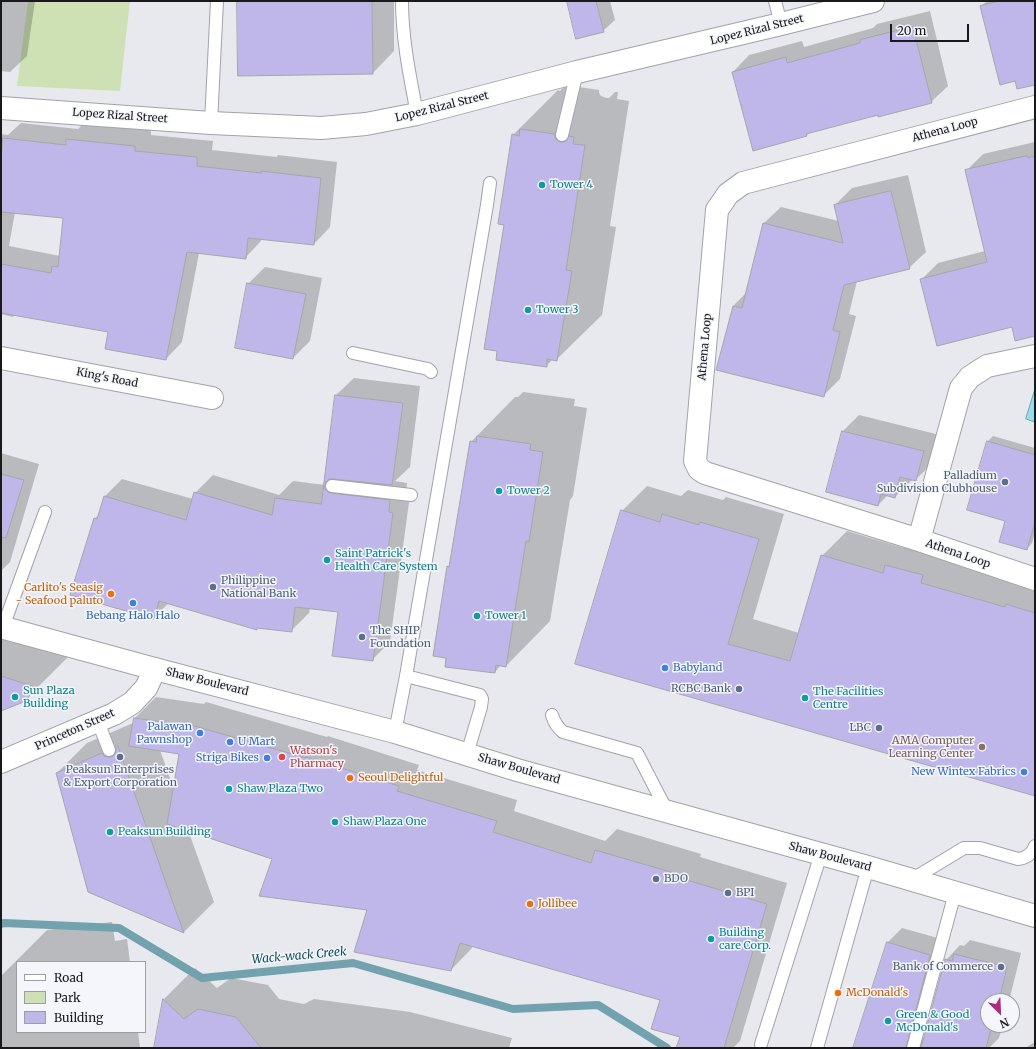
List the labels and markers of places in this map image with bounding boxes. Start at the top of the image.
place label: Tower 4 [550,178,593,192]
marker: Tower 4 [537,180,547,190]
place label: Tower 3 [536,303,579,317]
marker: Tower 3 [523,305,533,315]
place label: Palladium Subdivision Clubhouse [877,469,997,495]
marker: Palladium Subdivision Clubhouse [1000,477,1010,487]
place label: Tower 2 [507,484,550,498]
marker: Tower 2 [494,486,504,496]
place label: Saint Patrick's Health Care System [335,547,438,573]
marker: Saint Patrick's Health Care System [322,555,332,565]
place label: Philippine National Bank [221,574,297,600]
place label: Carlito's Seasig - Seafood paluto [16,581,103,607]
marker: Philippine National Bank [208,582,218,592]
marker: Carlito's Seasig - Seafood paluto [106,589,116,599]
marker: Bebang Halo Halo [128,598,138,608]
place label: Bebang Halo Halo [86,609,180,623]
place label: Tower 1 [485,609,526,623]
marker: Tower 1 [472,611,482,621]
place label: The SHIP Foundation [370,624,431,650]
marker: The SHIP Foundation [357,632,367,642]
place label: Babyland [673,661,722,675]
marker: Babyland [660,663,670,673]
place label: RCBC Bank [671,682,731,696]
place label: Sun Plaza Building [23,684,75,710]
marker: RCBC Bank [734,684,744,694]
place label: The Facilities Centre [813,685,883,711]
marker: Sun Plaza Building [10,692,20,702]
marker: The Facilities Centre [800,693,810,703]
place label: Palawan Pawnshop [137,720,192,746]
place label: LBC [849,721,871,735]
marker: LBC [874,723,884,733]
marker: Palawan Pawnshop [195,728,205,738]
place label: AMA Computer Learning Center [889,734,974,760]
place label: U Mart [238,735,275,749]
marker: U Mart [225,737,235,747]
marker: AMA Computer Learning Center [977,742,987,752]
place label: Watson's Pharmacy [290,744,344,770]
place label: Striga Bikes [196,751,259,765]
marker: Peaksun Enterprises & Export Corporation [115,752,125,762]
marker: Watson's Pharmacy [277,752,287,762]
marker: Striga Bikes [262,753,272,763]
place label: Peaksun Enterprises & Export Corporation [63,763,177,789]
place label: New Wintex Fabrics [911,765,1016,779]
marker: New Wintex Fabrics [1019,767,1029,777]
place label: Seoul Delightful [358,771,444,785]
marker: Seoul Delightful [345,773,355,783]
place label: Shaw Plaza Two [237,782,323,796]
marker: Shaw Plaza Two [224,784,234,794]
place label: Shaw Plaza One [343,815,427,829]
marker: Shaw Plaza One [330,817,340,827]
place label: Peaksun Building [118,825,211,839]
marker: Peaksun Building [105,827,115,837]
place label: BDO [664,872,688,886]
marker: BDO [651,874,661,884]
place label: BPI [736,886,754,900]
marker: BPI [723,888,733,898]
place label: Jollibee [538,897,577,911]
marker: Jollibee [525,899,535,909]
place label: Building care Corp. [719,926,771,952]
marker: Building care Corp. [706,934,716,944]
place label: Bank of Commerce [893,960,993,974]
marker: Bank of Commerce [996,962,1006,972]
place label: McDonald's [846,986,908,1000]
marker: McDonald's [833,988,843,998]
place label: Green & Good McDonald's [896,1008,969,1034]
marker: Green & Good McDonald's [883,1016,893,1026]

